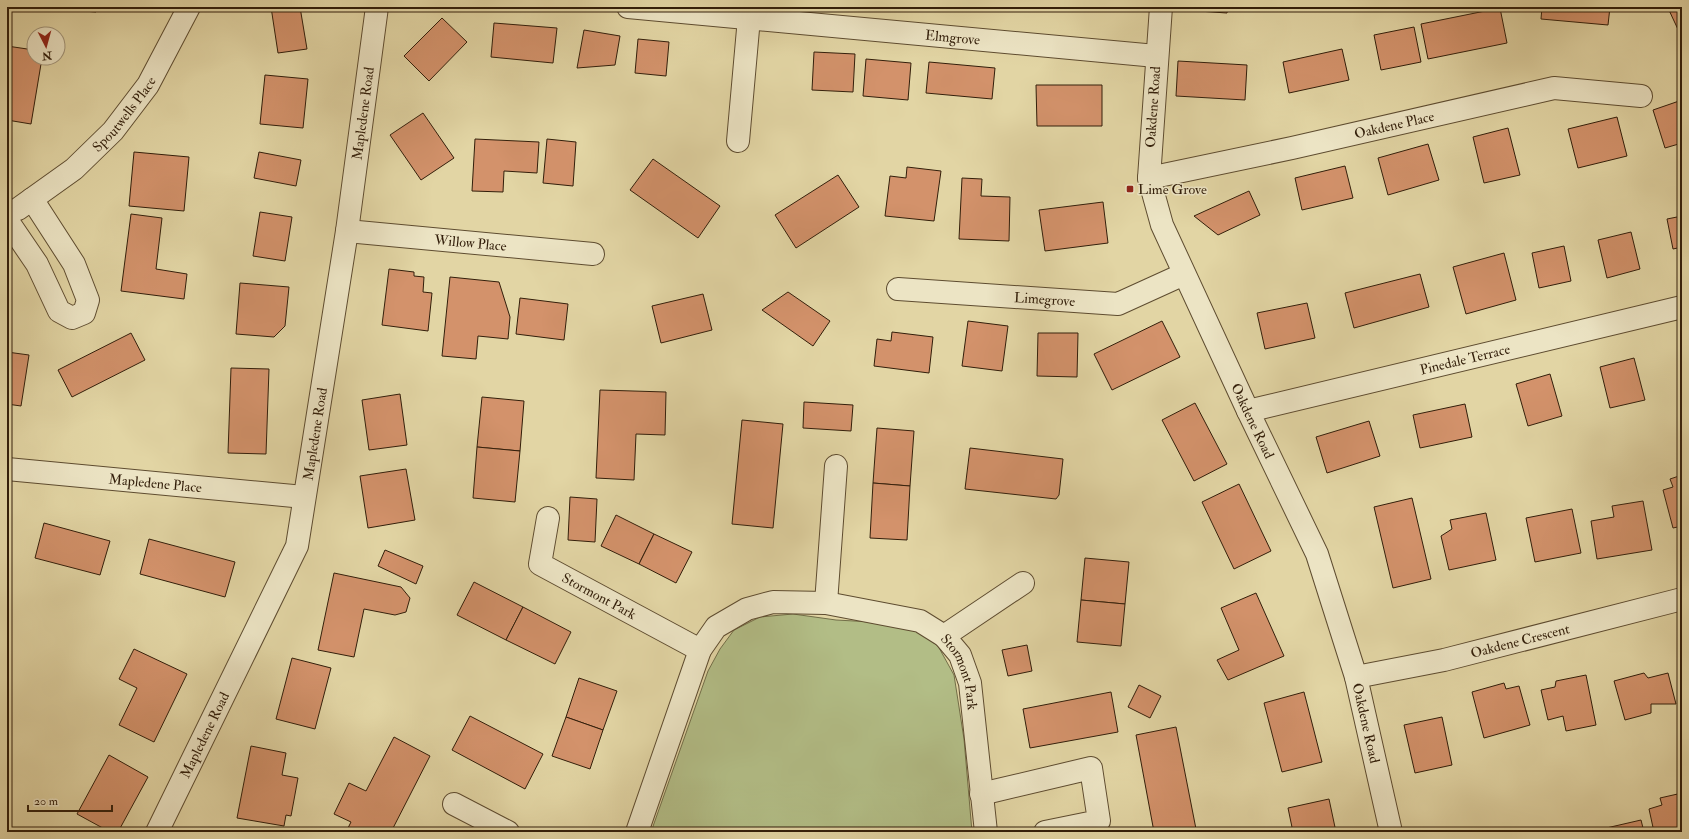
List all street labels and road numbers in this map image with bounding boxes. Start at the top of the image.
street label: Elmgrove [924,26,981,48]
street label: Mapledene Road [348,66,377,161]
street label: Oakdene Road [1142,66,1164,148]
street label: Spoutwells Place [89,74,159,155]
street label: Oakdene Place [1353,107,1436,142]
street label: Willow Place [433,231,507,254]
street label: Limegrove [1014,288,1076,310]
street label: Pinedale Terrace [1418,340,1512,378]
street label: Oakdene Road [1228,380,1278,461]
street label: Mapledene Road [299,386,331,481]
street label: Mapledene Place [108,470,203,496]
street label: Stormont Park [559,569,640,623]
street label: Oakdene Crescent [1469,620,1572,661]
street label: Stormont Park [937,630,981,711]
street label: Oakdene Road [1349,681,1384,765]
street label: Mapledene Road [176,689,233,781]

